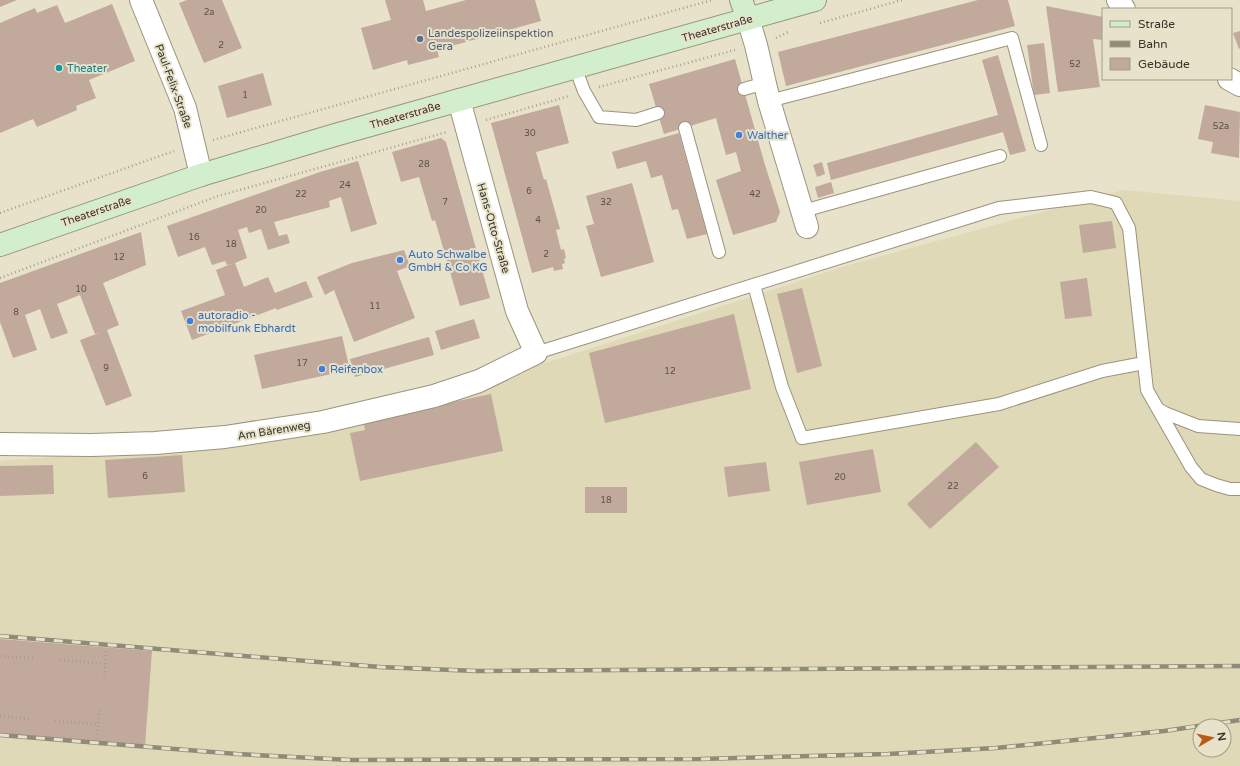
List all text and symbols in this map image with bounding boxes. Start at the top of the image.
house number: 2a [204,7,214,18]
legend [1102,8,1232,80]
street label: Theaterstraße [680,12,754,45]
text: Straße [1138,17,1175,31]
place label: Landespolizeiinspektion Gera [428,27,553,53]
marker: Landespolizeiinspektion Gera [415,34,425,44]
text: Bahn [1138,37,1168,51]
house number: 2 [218,40,224,51]
street label: Paul-Felix-Straße [152,42,195,130]
text: Gebäude [1138,57,1190,71]
house number: 52 [1069,59,1081,70]
place label: Theater [67,62,108,75]
marker: Theater [54,63,64,73]
house number: 1 [242,90,248,101]
street label: Theaterstraße [368,99,442,132]
house number: 52a [1213,121,1229,132]
house number: 30 [524,128,536,139]
place label: Walther [747,129,789,142]
marker: Walther [734,130,744,140]
house number: 28 [418,159,430,170]
house number: 24 [339,180,351,191]
street label: Hans-Otto-Straße [474,182,513,275]
house number: 6 [526,186,532,197]
house number: 22 [295,189,307,200]
house number: 42 [749,189,761,200]
street label: Theaterstraße [60,193,133,229]
house number: 7 [442,197,448,208]
house number: 32 [600,197,612,208]
house number: 20 [255,205,267,216]
house number: 4 [535,215,541,226]
house number: 16 [188,232,200,243]
house number: 18 [225,239,237,250]
place label: Auto Schwalbe GmbH & Co KG [408,248,488,274]
house number: 2 [543,249,549,260]
house number: 12 [113,252,125,263]
marker: Auto Schwalbe GmbH & Co KG [395,255,405,265]
house number: 10 [75,284,87,295]
house number: 11 [369,301,381,312]
house number: 8 [13,307,19,318]
place label: autoradio - mobilfunk Ebhardt [198,309,296,335]
marker: autoradio - mobilfunk Ebhardt [185,316,195,326]
house number: 17 [296,358,308,369]
house number: 9 [103,363,109,374]
place label: Reifenbox [330,363,383,376]
marker: Reifenbox [317,364,327,374]
house number: 12 [664,366,676,377]
street label: Am Bärenweg [237,418,311,443]
house number: 6 [142,471,148,482]
house number: 20 [834,472,846,483]
house number: 22 [947,481,959,492]
house number: 18 [600,495,612,506]
north arrow [1192,718,1232,758]
text: N [1214,731,1228,742]

